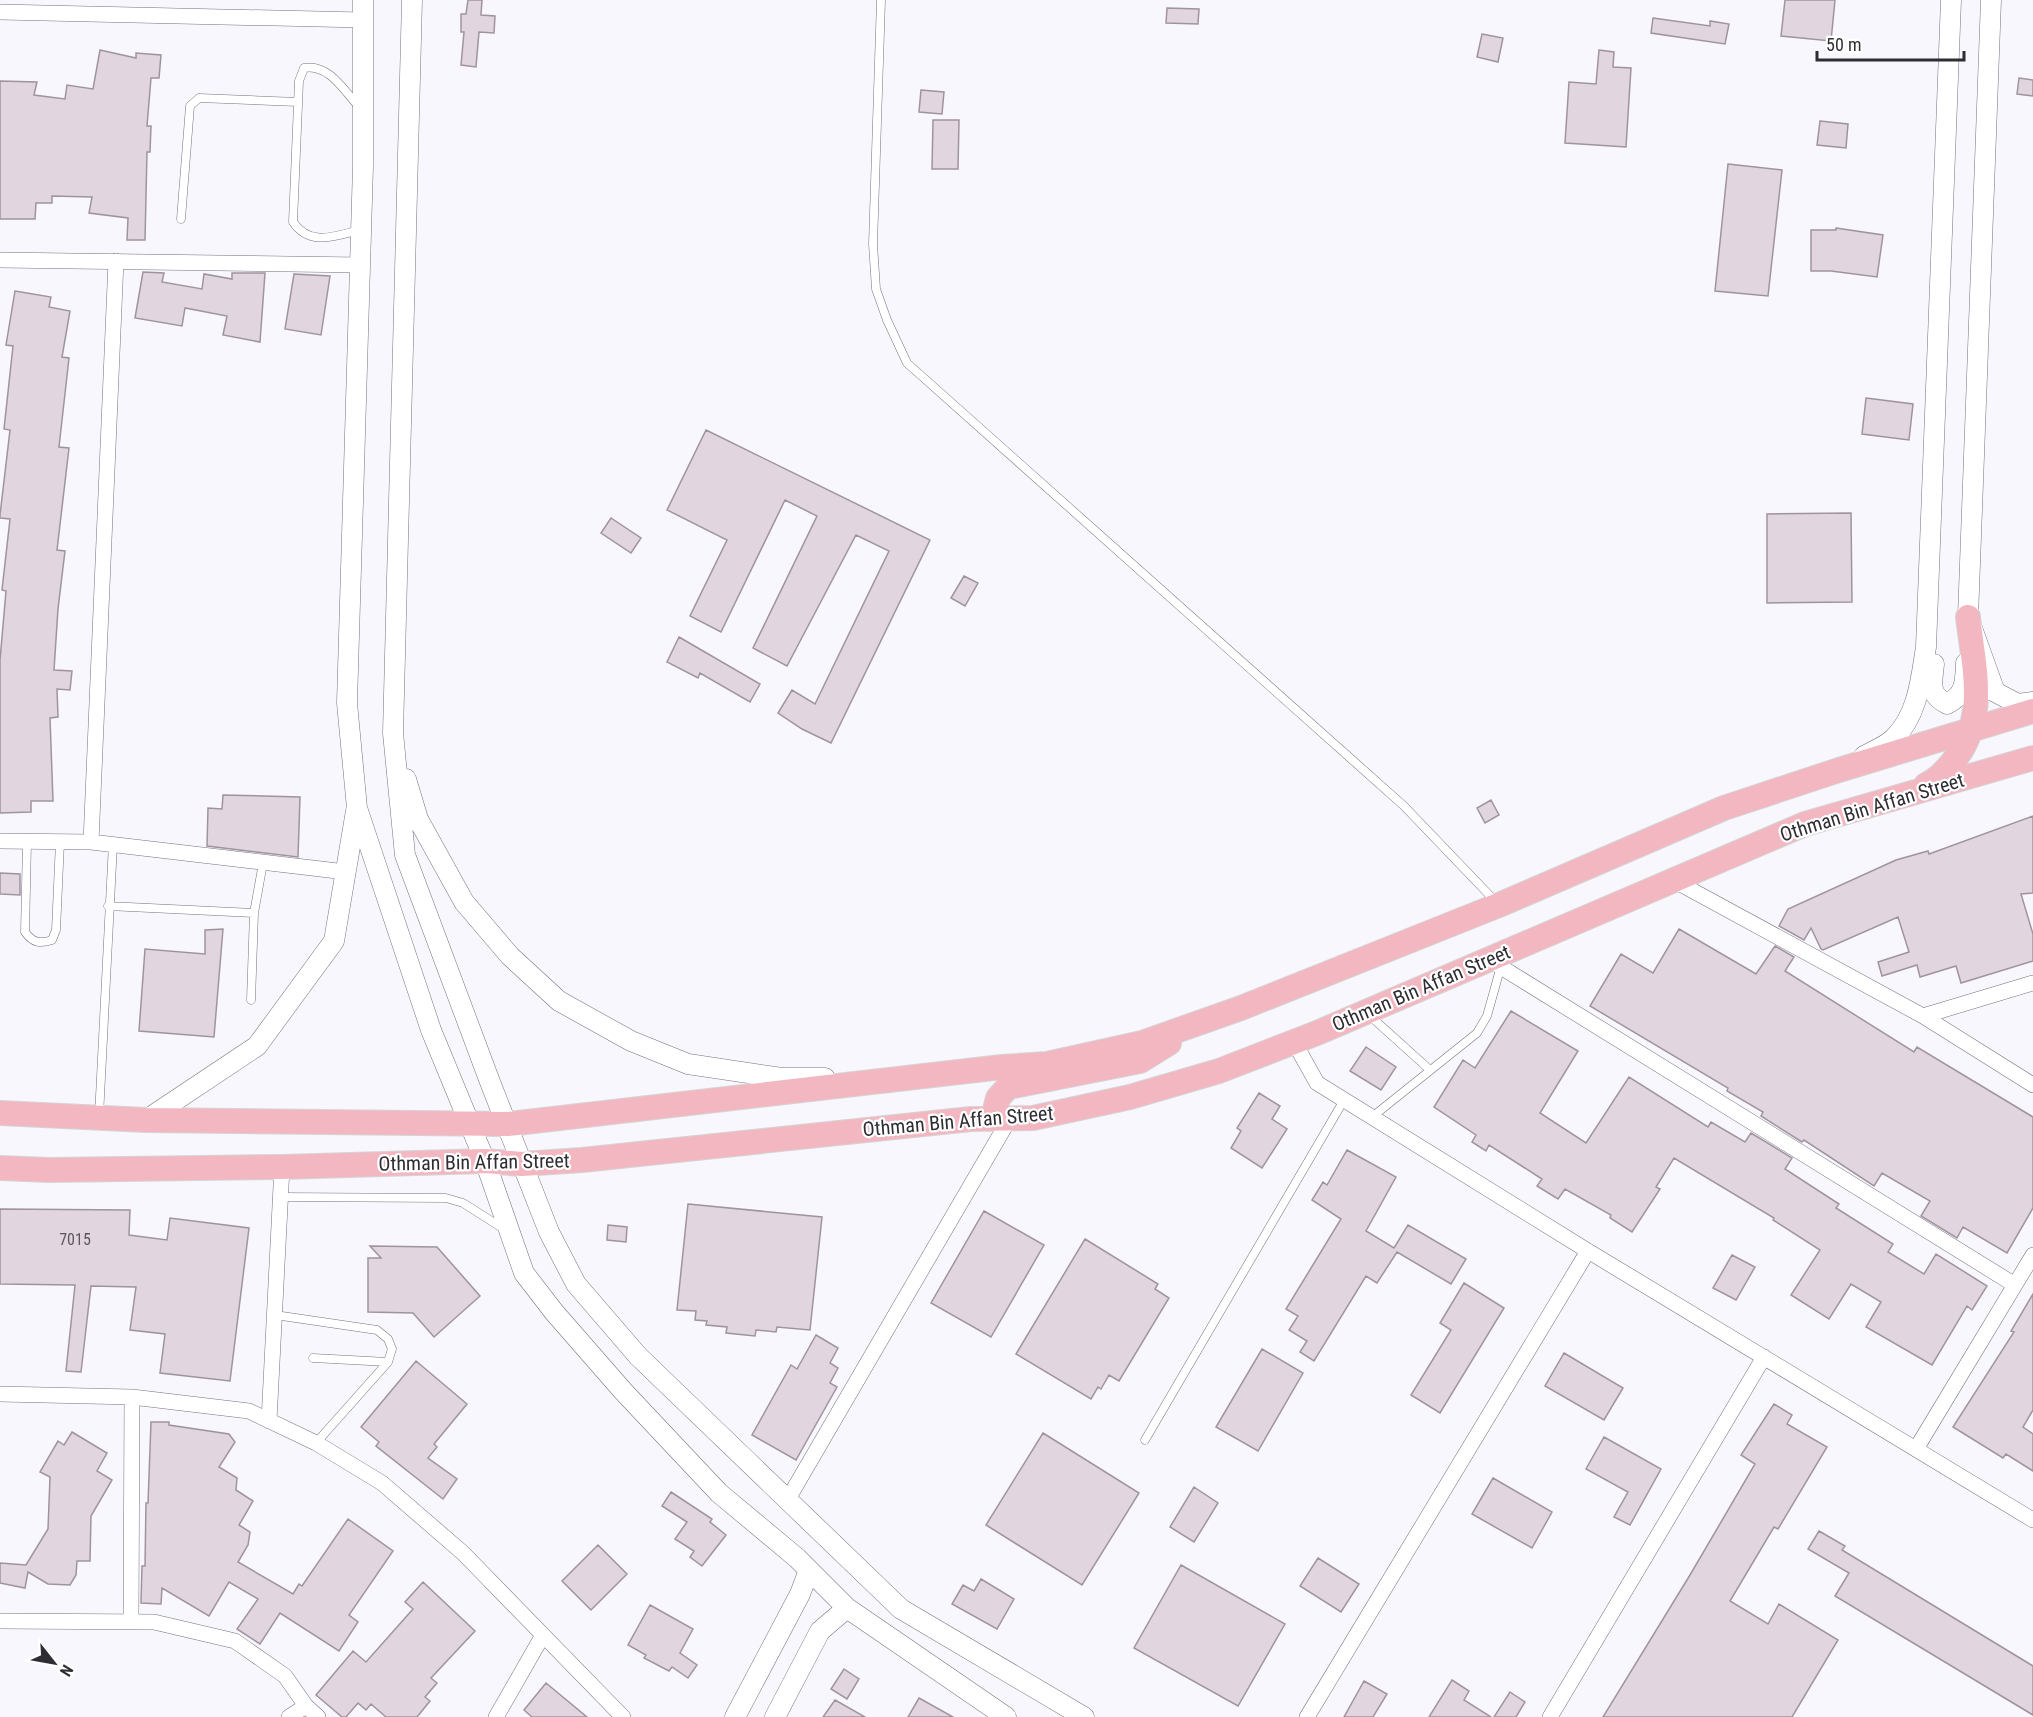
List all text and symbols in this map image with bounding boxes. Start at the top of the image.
scale bar [1817,24,1964,62]
text: 50 m [1826,34,1861,55]
street label: Othman Bin Affan Street [1777,768,1967,846]
street label: Othman Bin Affan Street [1328,940,1514,1036]
street label: Othman Bin Affan Street [862,1101,1054,1141]
street label: Othman Bin Affan Street [378,1148,570,1176]
house number: 7015 [59,1230,91,1249]
north arrow [24,1633,84,1693]
text: N [56,1661,77,1680]

